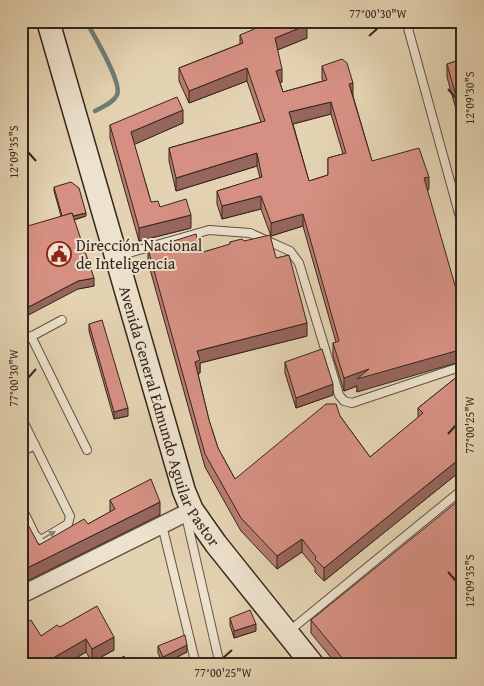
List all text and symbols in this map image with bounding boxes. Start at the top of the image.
text: 77°00'30"W [349,5,408,22]
text: 12°09'30"S [461,71,478,125]
text: 12°09'35"S [5,125,22,179]
place label: Dirección Nacional de Inteligencia [76,233,203,275]
public building icon: Dirección Nacional de Inteligencia [46,241,72,267]
street label: Avenida General Edmundo Aguilar Pastor [113,283,226,552]
text: 77°00'30"W [5,348,22,407]
text: 77°00'25"W [461,395,478,454]
one-way arrow [42,531,56,540]
text: 12°09'35"S [461,554,478,608]
text: 77°00'25"W [194,664,253,681]

